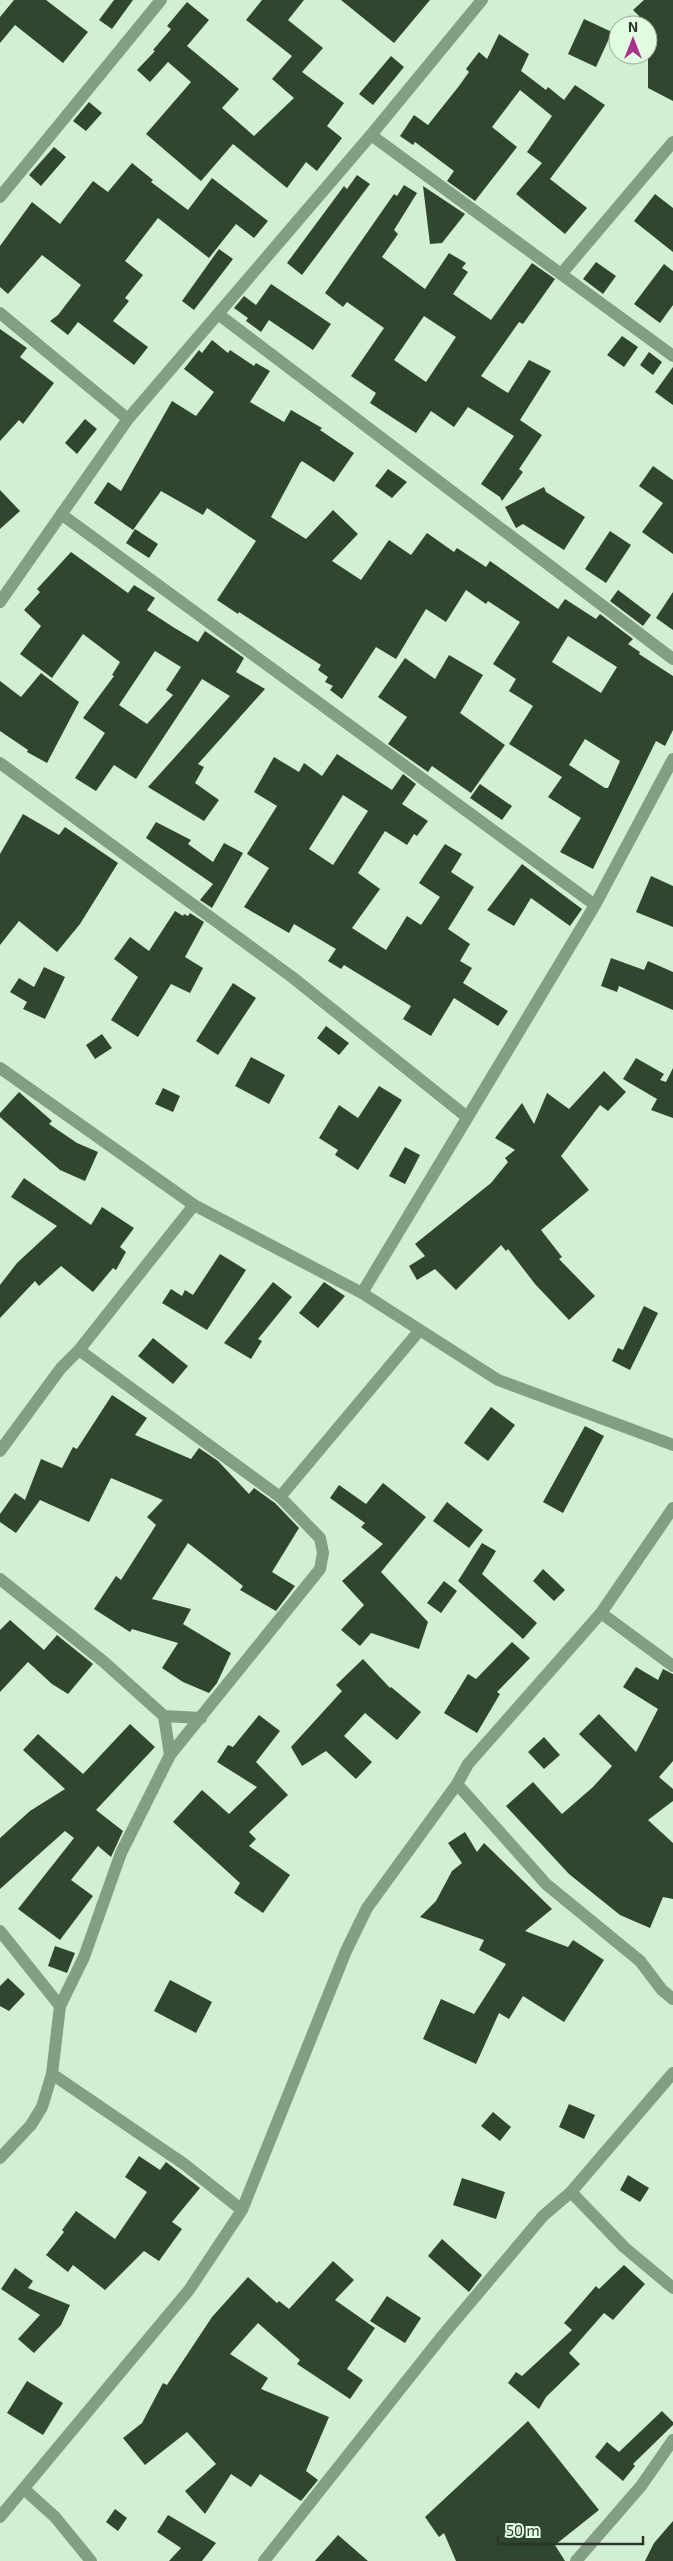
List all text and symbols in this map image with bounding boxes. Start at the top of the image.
north arrow [608,15,658,65]
text: N [628,18,638,35]
scale bar [498,2514,643,2546]
text: 50 m [506,2521,540,2539]

